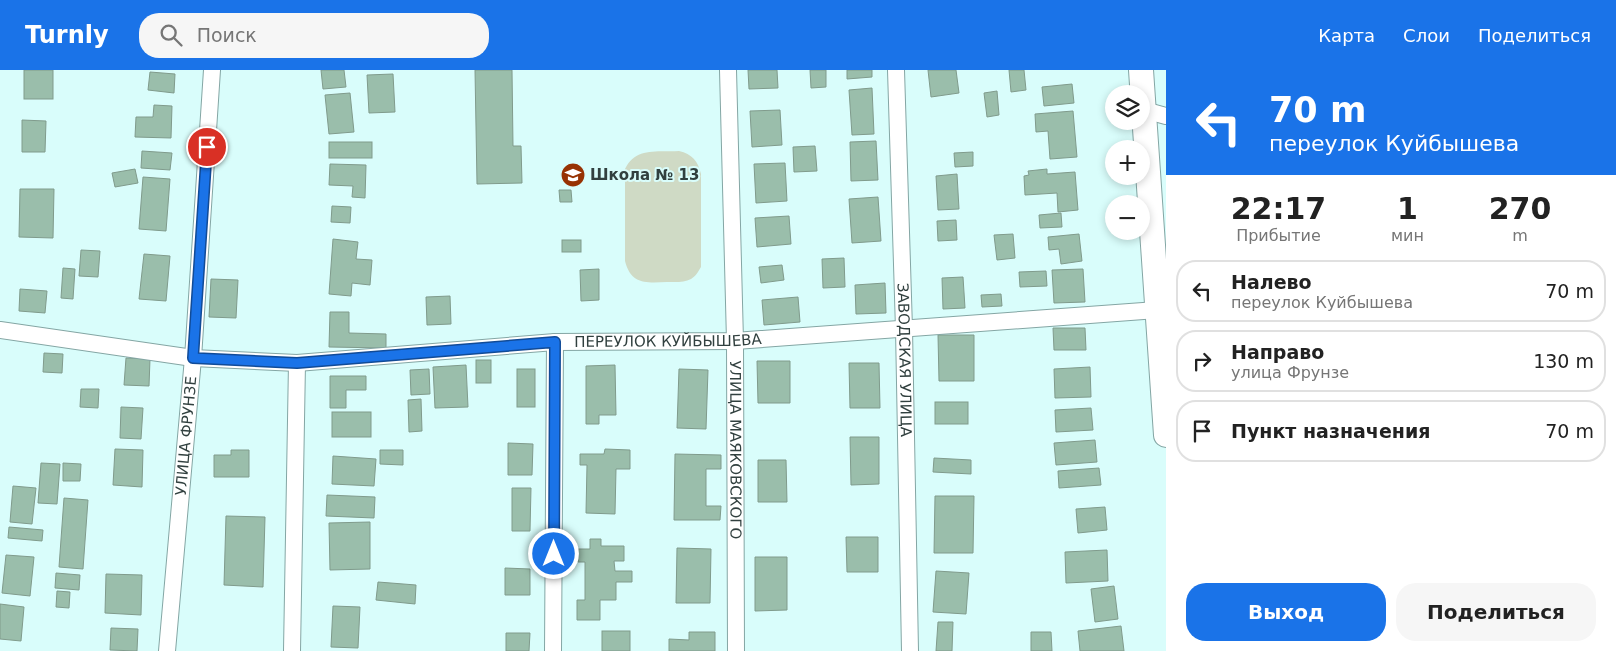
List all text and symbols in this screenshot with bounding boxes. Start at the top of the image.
search box [139,13,489,58]
text: Turnly [25,21,109,49]
icon: search [157,21,185,49]
text: Поиск [197,24,257,46]
text: Карта [1318,25,1375,46]
text: Слои [1403,25,1450,46]
text: Поделиться [1478,25,1591,46]
map controls [1105,85,1150,240]
button: layers [1105,85,1150,130]
icon: left [1186,90,1251,155]
text: 70 m [1269,90,1366,130]
pin [186,126,228,168]
text: переулок Куйбышева [1269,131,1519,156]
icon: arrive [193,133,221,161]
button: + [1105,140,1150,185]
school or university icon: Школа № 13 [560,162,586,188]
place label: Школа № 13 [590,166,700,184]
text: 22:17 [1231,191,1326,226]
text: 1 [1397,191,1418,226]
text: 270 [1489,191,1551,226]
button: − [1105,195,1150,240]
text: Прибытие [1236,226,1321,245]
text: мин [1391,226,1424,245]
text: m [1512,226,1528,245]
text: Налево [1231,271,1312,293]
icon: left [1188,277,1216,305]
text: 70 m [1545,280,1594,302]
street label: ЗАВОДСКАЯ УЛИЦА [894,283,915,438]
text: переулок Куйбышева [1231,293,1413,312]
street label: ПЕРЕУЛОК КУЙБЫШЕВА [574,330,763,351]
text: Направо [1231,341,1324,363]
icon: right [1188,347,1216,375]
text: 130 m [1533,350,1594,372]
street label: УЛИЦА МАЯКОВСКОГО [726,361,745,539]
text: улица Фрунзе [1231,363,1349,382]
street label: УЛИЦА ФРУНЗЕ [172,375,200,496]
icon: arrive [1188,417,1216,445]
text: Пункт назначения [1231,420,1430,442]
text: 70 m [1545,420,1594,442]
position arrow [527,527,579,579]
button: Выход [1186,583,1386,641]
button: Поделиться [1396,583,1596,641]

